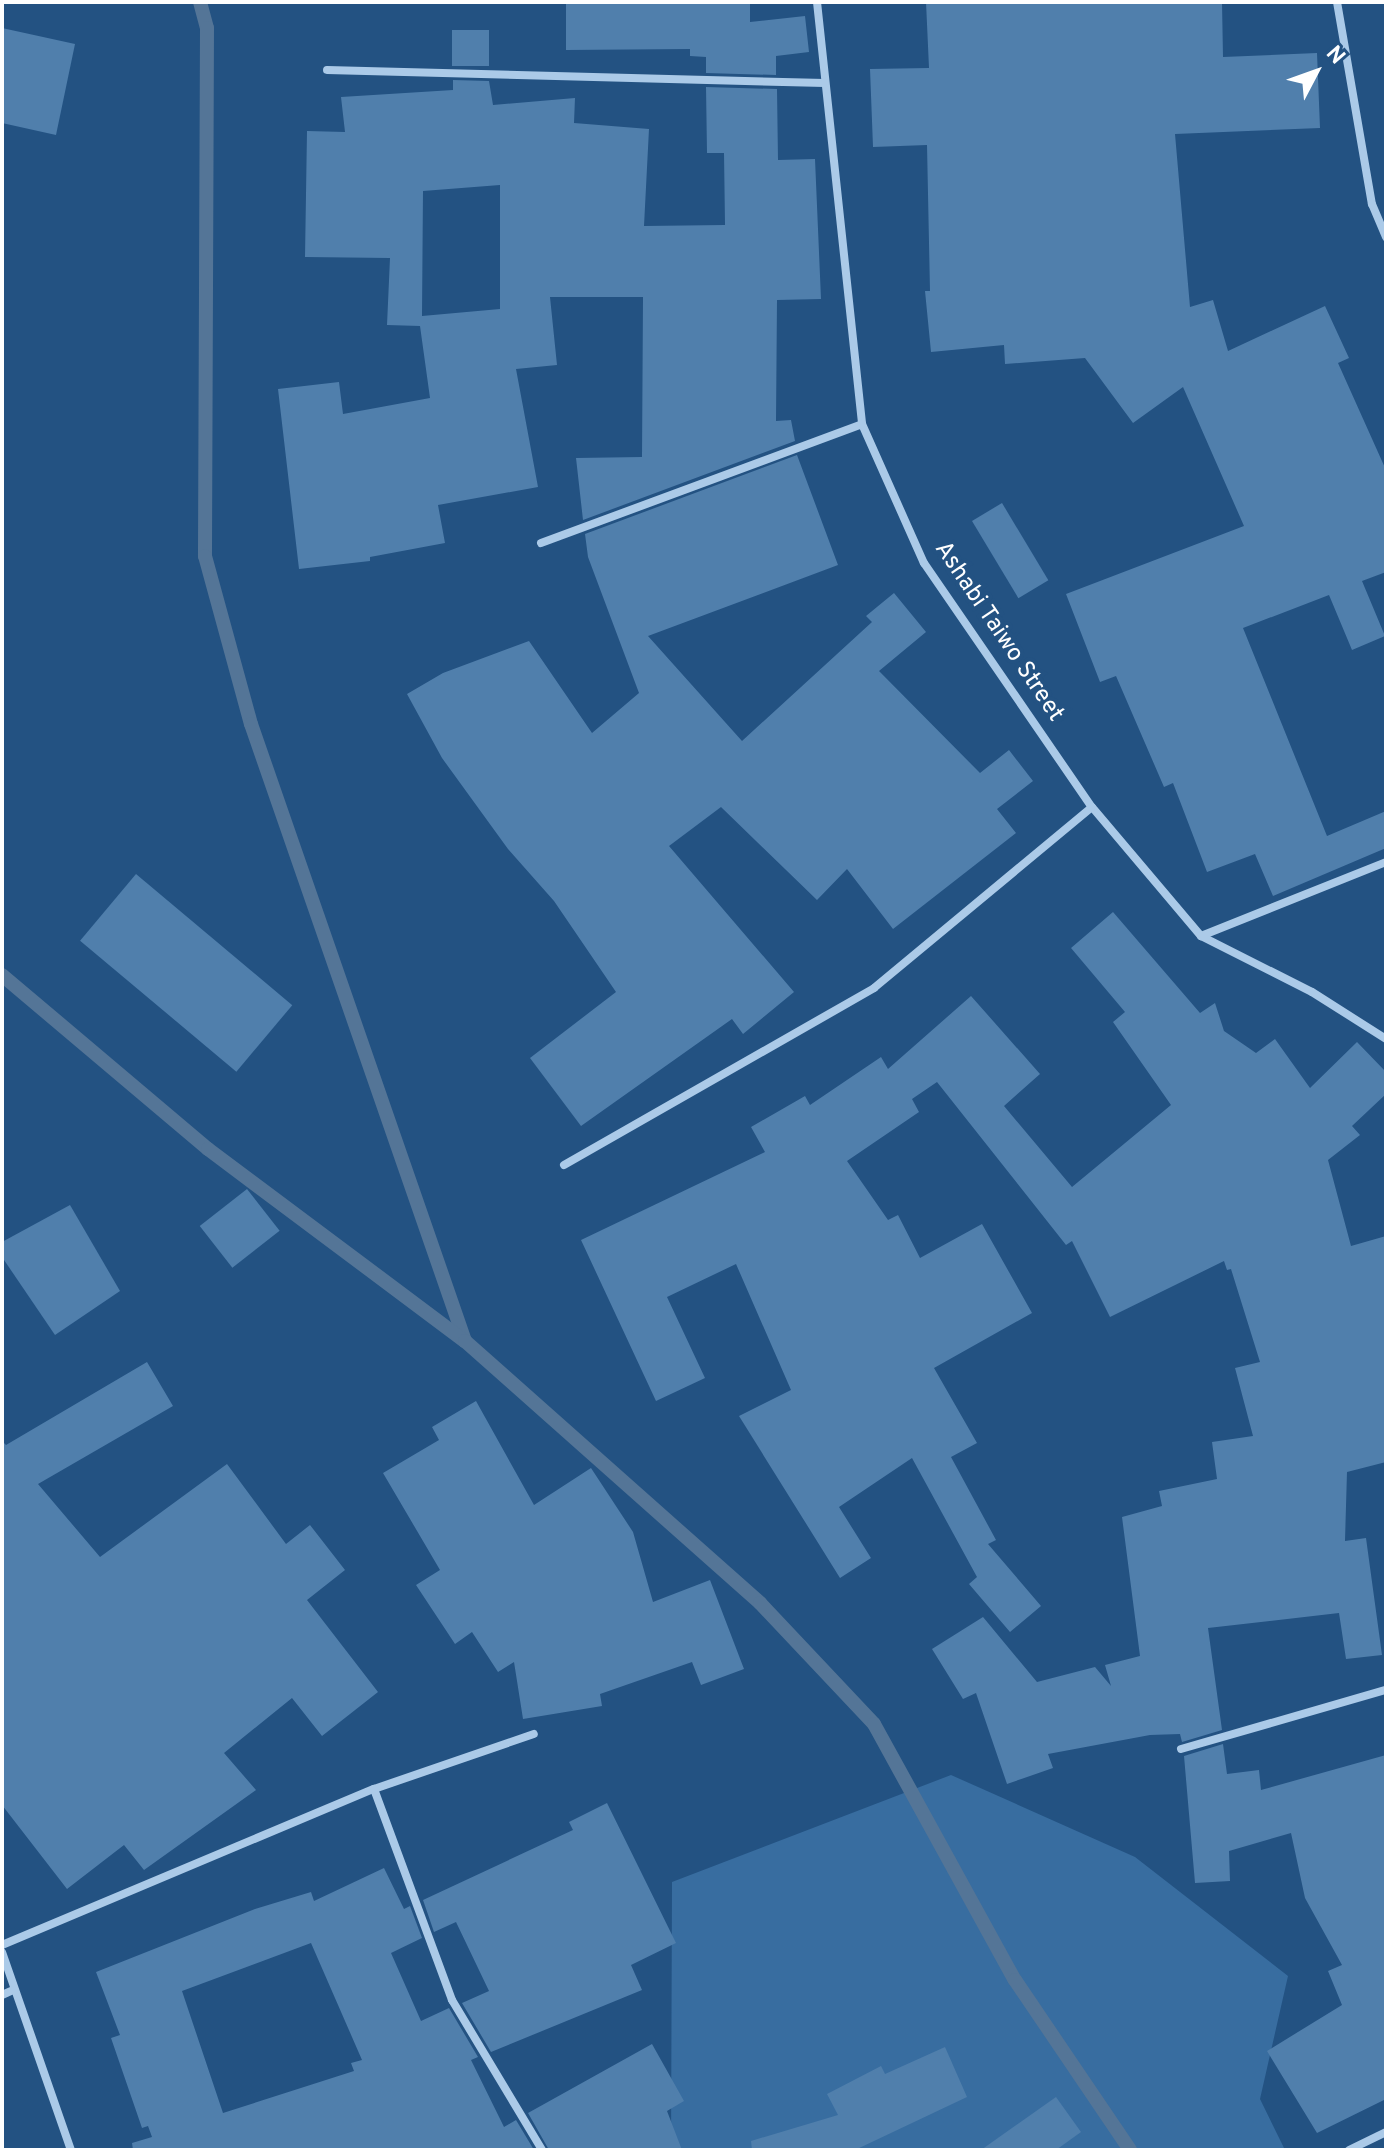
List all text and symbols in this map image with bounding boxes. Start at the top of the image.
north arrow [1276,32,1356,112]
text: N [1319,41,1350,71]
street label: Ashabi Taiwo Street [927,536,1069,728]

